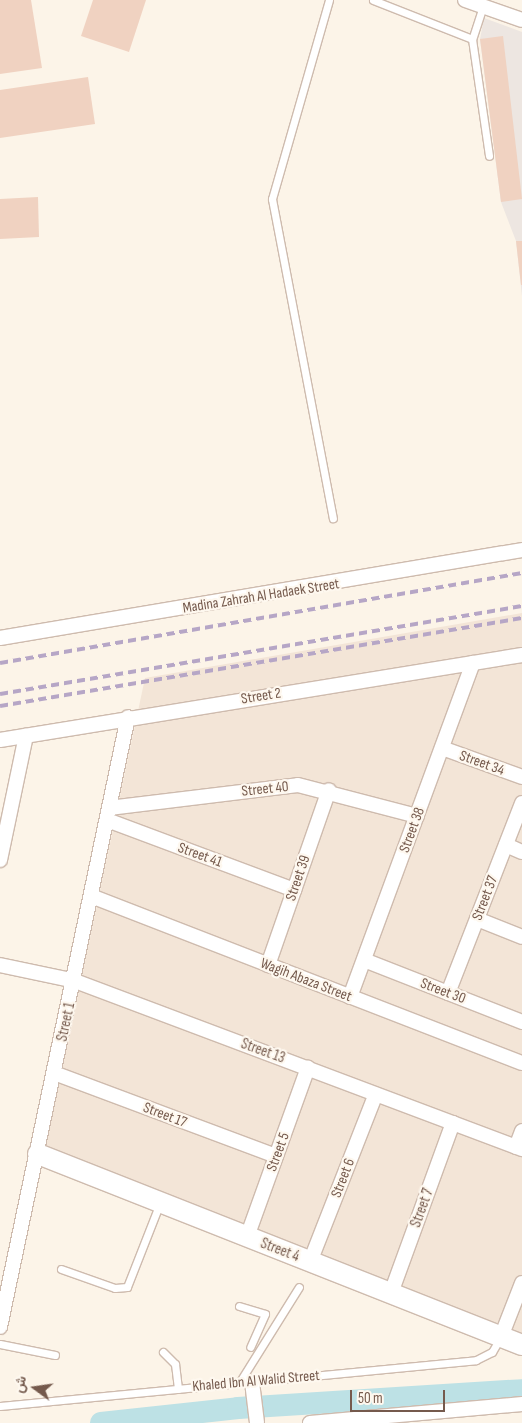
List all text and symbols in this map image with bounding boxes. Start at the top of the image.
street label: Madina Zahrah Al Hadaek Street [181,575,341,617]
street label: Street 2 [240,684,282,708]
street label: Street 34 [457,747,507,779]
street label: Street 40 [241,778,289,800]
street label: Street 38 [396,805,428,855]
street label: Street 41 [175,839,225,871]
street label: Street 39 [282,853,314,903]
street label: Street 37 [468,873,502,923]
street label: Wagih Abaza Street [258,954,354,1006]
street label: Street 30 [418,974,468,1008]
street label: Street 1 [53,1001,79,1043]
street label: Street 13 [239,1035,287,1067]
street label: Street 17 [141,1098,189,1132]
street label: Street 5 [263,1130,293,1174]
street label: Street 6 [327,1156,359,1200]
street label: Street 7 [407,1186,437,1230]
street label: Street 4 [258,1234,302,1266]
north arrow [10,1363,60,1413]
street label: Khaled Ibn Al Walid Street [192,1366,320,1396]
text: ش [10,1374,30,1394]
scale bar [352,1380,447,1412]
text: 50 m [358,1389,383,1408]

